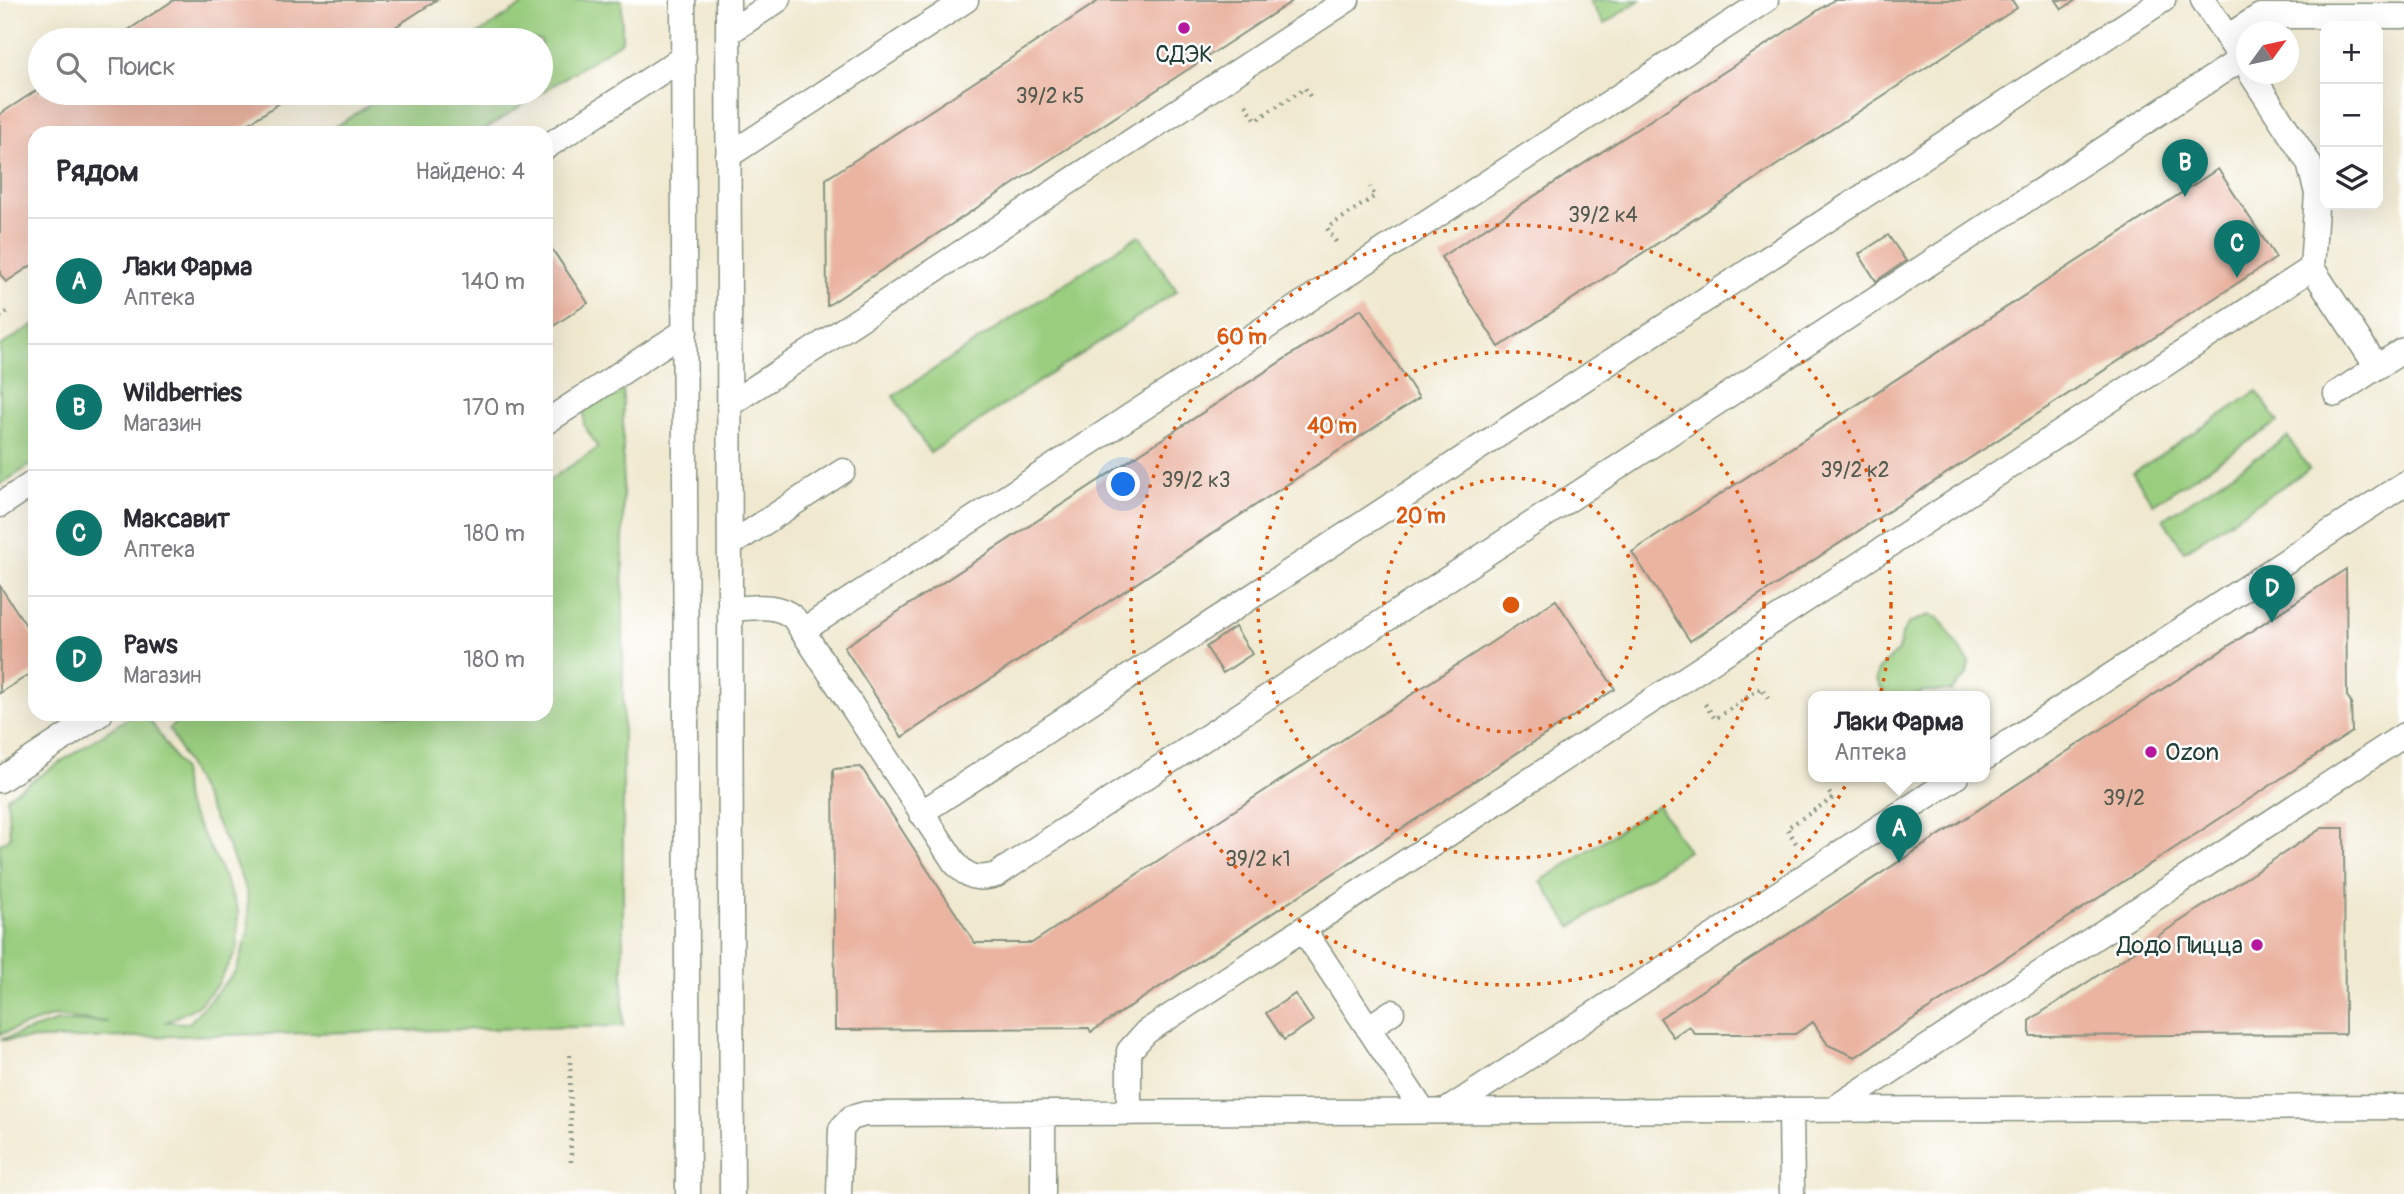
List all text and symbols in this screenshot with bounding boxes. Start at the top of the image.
marker: СДЭК [1176,20,1192,36]
north arrow [2236,21,2299,84]
map controls [2320,21,2383,210]
button: + [2320,21,2383,84]
search box [28,28,553,105]
place label: СДЭК [1155,40,1213,69]
icon: search [52,48,90,86]
text: Поиск [108,51,176,83]
house number: 39/2 к5 [1016,83,1084,110]
button: − [2320,84,2383,147]
pin: B [2162,139,2208,197]
button: layers [2320,147,2383,210]
text: Рядом [56,153,139,190]
text: Найдено: 4 [415,157,525,186]
house number: 39/2 к4 [1568,202,1638,229]
pin: C [2214,220,2260,278]
text: Лаки Фарма [123,251,252,283]
text: A [72,267,86,296]
text: 140 m [462,267,525,296]
text: Аптека [123,283,195,312]
text: 60 m [1217,324,1267,351]
text: Wildberries [123,377,242,409]
text: B [72,393,86,422]
text: 170 m [463,393,525,422]
text: Магазин [123,409,202,438]
text: 40 m [1307,413,1357,440]
house number: 39/2 к2 [1821,457,1889,484]
your location [1106,467,1140,501]
house number: 39/2 к3 [1162,467,1230,494]
text: Максавит [123,503,230,535]
text: 20 m [1396,503,1446,530]
text: C [72,519,86,548]
text: 180 m [463,519,525,548]
text: Аптека [123,535,195,564]
pin: D [2249,565,2295,623]
centre of rings [1499,593,1523,617]
text: Paws [123,629,178,661]
text: D [72,645,86,674]
text: 180 m [463,645,525,674]
text: Магазин [123,661,202,690]
popup [1808,691,1990,782]
text: Лаки Фарма [1834,706,1964,738]
text: Аптека [1834,738,1906,767]
place label: Ozon [2165,738,2219,767]
marker: Ozon [2143,744,2159,760]
house number: 39/2 [2103,785,2145,812]
pin: A [1876,805,1922,863]
house number: 39/2 к1 [1225,846,1291,873]
place label: Додо Пицца [2116,931,2243,960]
marker: Додо Пицца [2249,937,2265,953]

